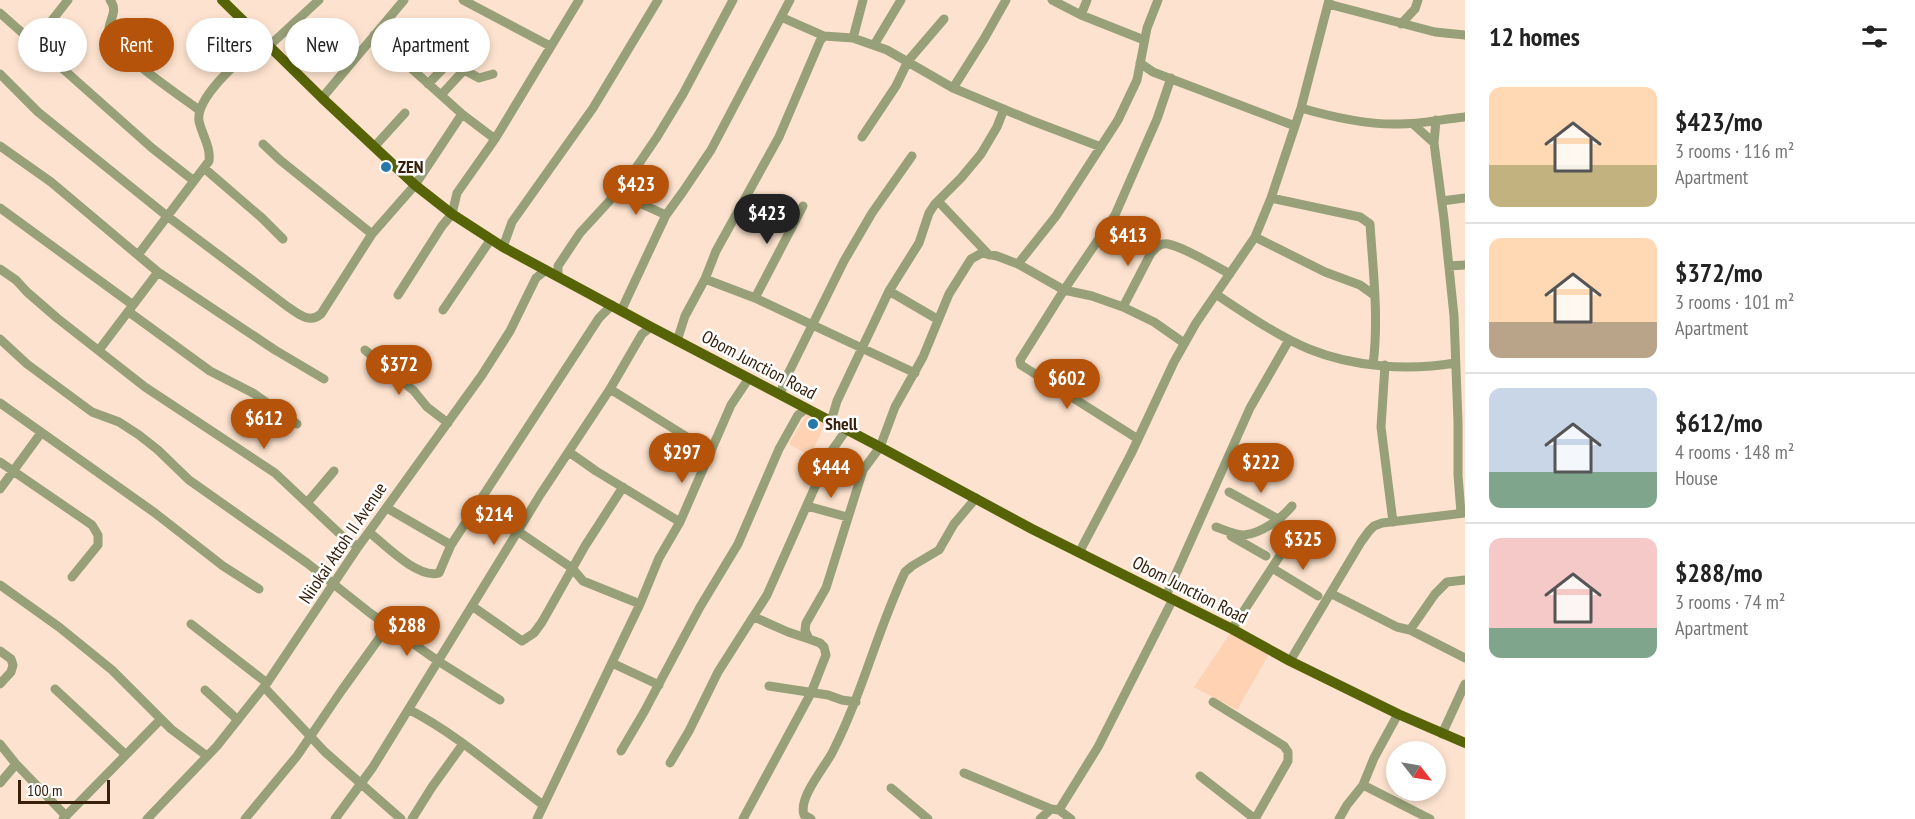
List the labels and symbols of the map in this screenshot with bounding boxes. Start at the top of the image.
place label: ZEN [398,155,423,178]
marker: ZEN [379,160,393,174]
pin: $423 [600,165,672,216]
pin: $423 [731,194,803,245]
pin: $413 [1092,216,1164,267]
street label: Obom Junction Road [698,325,820,404]
pin: $372 [363,345,435,396]
pin: $602 [1031,359,1103,410]
pin: $612 [228,399,300,450]
place label: Shell [825,412,858,435]
marker: Shell [806,417,820,431]
pin: $297 [646,433,718,484]
pin: $222 [1225,443,1297,494]
pin: $444 [795,448,867,499]
street label: Niiokai Attoh II Avenue [293,478,392,608]
pin: $214 [458,495,530,546]
pin: $325 [1267,520,1339,571]
street label: Obom Junction Road [1129,551,1252,629]
pin: $288 [371,606,443,657]
north arrow [1386,741,1446,801]
scale bar [18,777,110,804]

